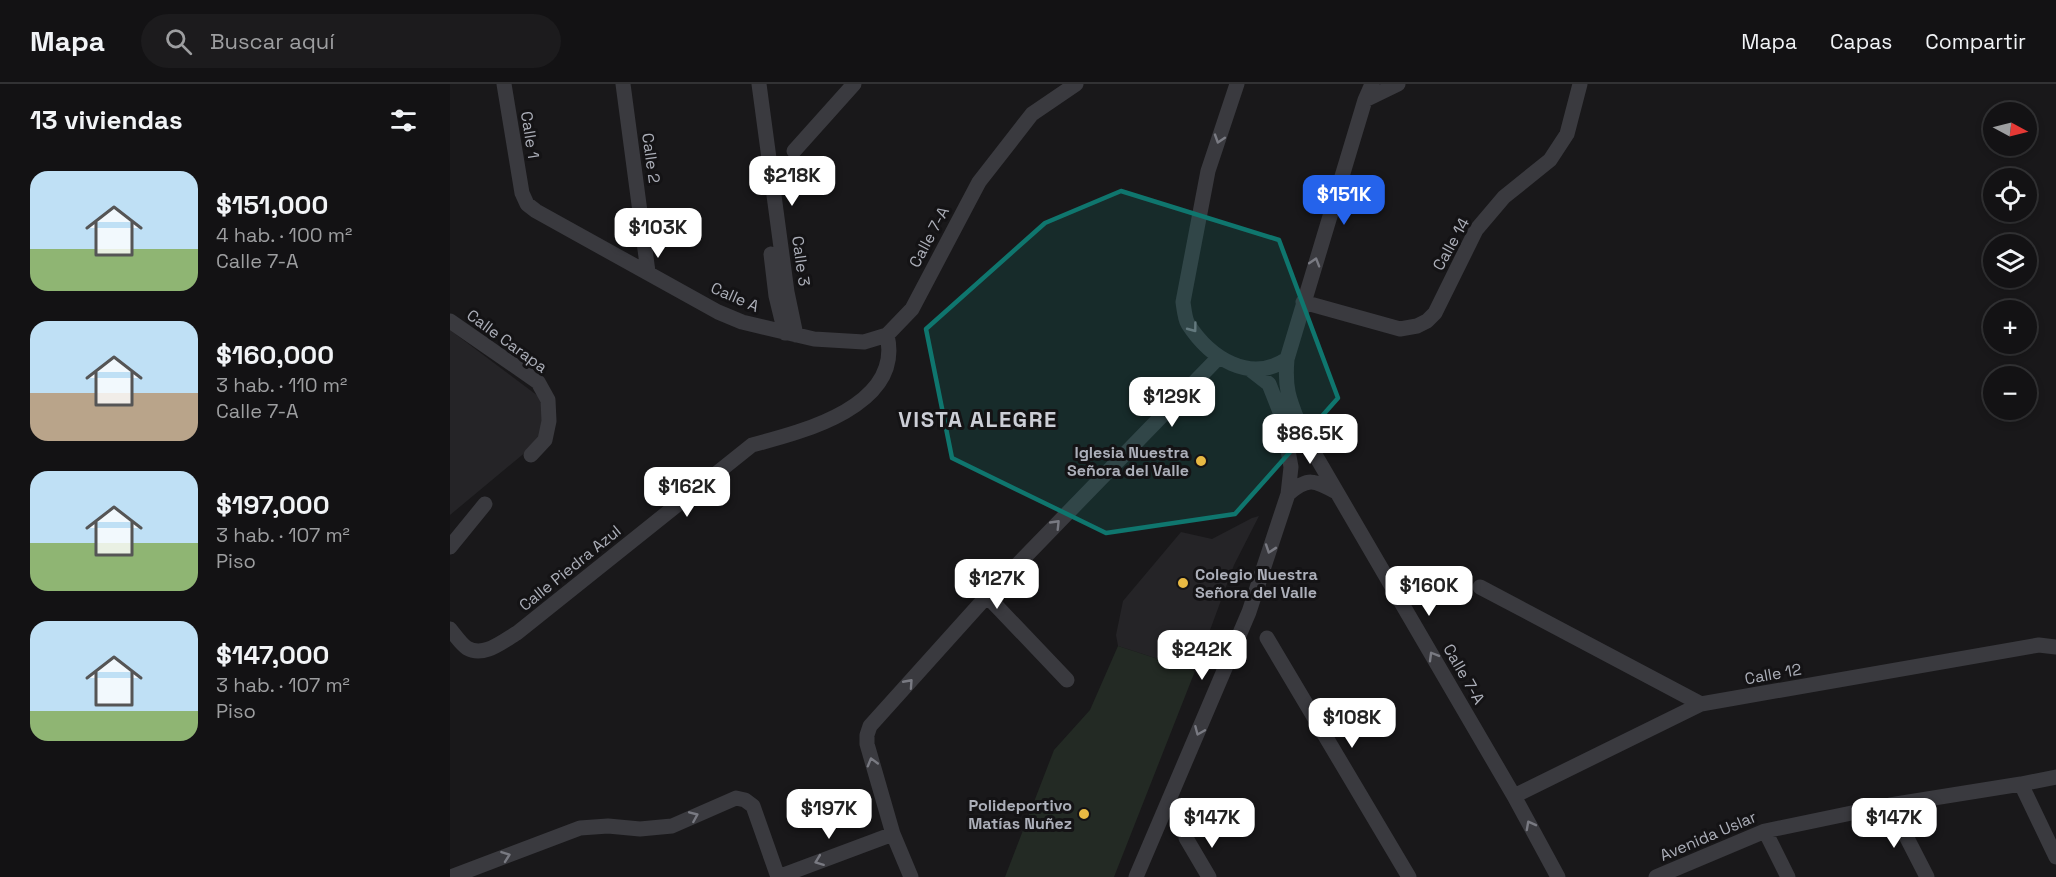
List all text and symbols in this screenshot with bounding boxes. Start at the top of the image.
search box [141,14,561,68]
text: Mapa [30,23,105,59]
icon: search [162,25,195,58]
text: Buscar aquí [210,27,335,55]
text: Mapa [1741,28,1797,55]
text: Capas [1830,28,1892,55]
text: Compartir [1925,28,2026,55]
north arrow [1983,102,2037,156]
map controls [1983,102,2037,420]
text: 13 viviendas [30,103,183,137]
icon: filters [387,104,420,137]
street label: Calle 1 [516,110,544,160]
street label: Calle 2 [637,132,665,184]
one-way arrow [1213,134,1226,144]
pin: $218K [750,156,834,207]
text: $218K [763,162,821,188]
button: locate [1983,168,2037,222]
pin: $151K [1302,175,1386,226]
text: $151K [1317,181,1371,207]
text: $151,000 [216,188,328,222]
icon: home [78,195,150,267]
street label: Calle 7-A [904,203,954,271]
pin: $103K [616,208,700,259]
text: $103K [629,214,687,240]
street label: Calle 14 [1428,214,1474,274]
text: 4 hab. · 100 m² [216,222,352,248]
button: layers [1983,234,2037,288]
street label: Calle 3 [787,235,815,287]
text: Calle 7-A [216,248,299,274]
one-way arrow [1308,257,1321,268]
street label: Calle A [708,277,762,317]
button: + [1983,300,2037,354]
street label: Calle Carapa [462,305,552,377]
one-way arrow [1185,321,1196,332]
text: $160,000 [216,338,334,372]
icon: home [78,345,150,417]
button: − [1983,366,2037,420]
text: 3 hab. · 110 m² [216,372,347,398]
pin: $129K [1130,377,1214,428]
text: $129K [1143,383,1201,409]
text: Calle 7-A [216,398,299,424]
district label: VISTA ALEGRE [898,405,1058,433]
pin: $86.5K [1261,414,1359,465]
text: $86.5K [1277,420,1343,446]
place label: Iglesia Nuestra Señora del Valle [1067,442,1189,481]
marker: Iglesia Nuestra Señora del Valle [1194,454,1208,468]
pin: $162K [645,467,729,518]
text: $162K [658,473,716,499]
text: $197,000 [216,488,330,522]
icon: home [78,495,150,567]
street label: Calle Piedra Azul [515,520,625,616]
one-way arrow [1049,521,1060,531]
text: 3 hab. · 107 m² [216,522,350,548]
one-way arrow [1264,543,1277,554]
text: Piso [216,548,256,574]
pin: $127K [955,559,1039,610]
place label: Colegio Nuestra Señora del Valle [1195,564,1318,603]
text: $127K [969,565,1025,591]
pin: $160K [1387,566,1471,617]
text: $160K [1400,572,1459,598]
marker: Colegio Nuestra Señora del Valle [1176,576,1190,590]
pin: $242K [1160,630,1244,681]
text: $242K [1172,636,1232,662]
text: $147,000 [216,638,329,672]
street label: Calle 7-A [1438,640,1490,708]
icon: home [78,645,150,717]
one-way arrow [1429,652,1440,663]
street label: Calle 12 [1743,659,1803,689]
text: 3 hab. · 107 m² [216,672,350,698]
one-way arrow [902,679,913,689]
text: Piso [216,698,256,724]
pin: $108K [1310,698,1394,749]
text: $108K [1323,704,1381,730]
one-way arrow [1194,725,1206,736]
one-way arrow [867,757,879,768]
pin: $197K [787,789,871,840]
text: $197K [801,795,857,821]
place label: Polideportivo Matías Nuñez [968,795,1072,834]
pin: $147K [1170,798,1254,849]
pin: $147K [1852,798,1936,849]
text: $147K [1184,804,1240,830]
text: $147K [1866,804,1922,830]
street label: Avenida Uslar [1656,806,1760,866]
marker: Polideportivo Matías Nuñez [1077,807,1091,821]
one-way arrow [687,812,698,824]
one-way arrow [1526,821,1537,832]
one-way arrow [500,850,511,863]
one-way arrow [814,854,825,867]

